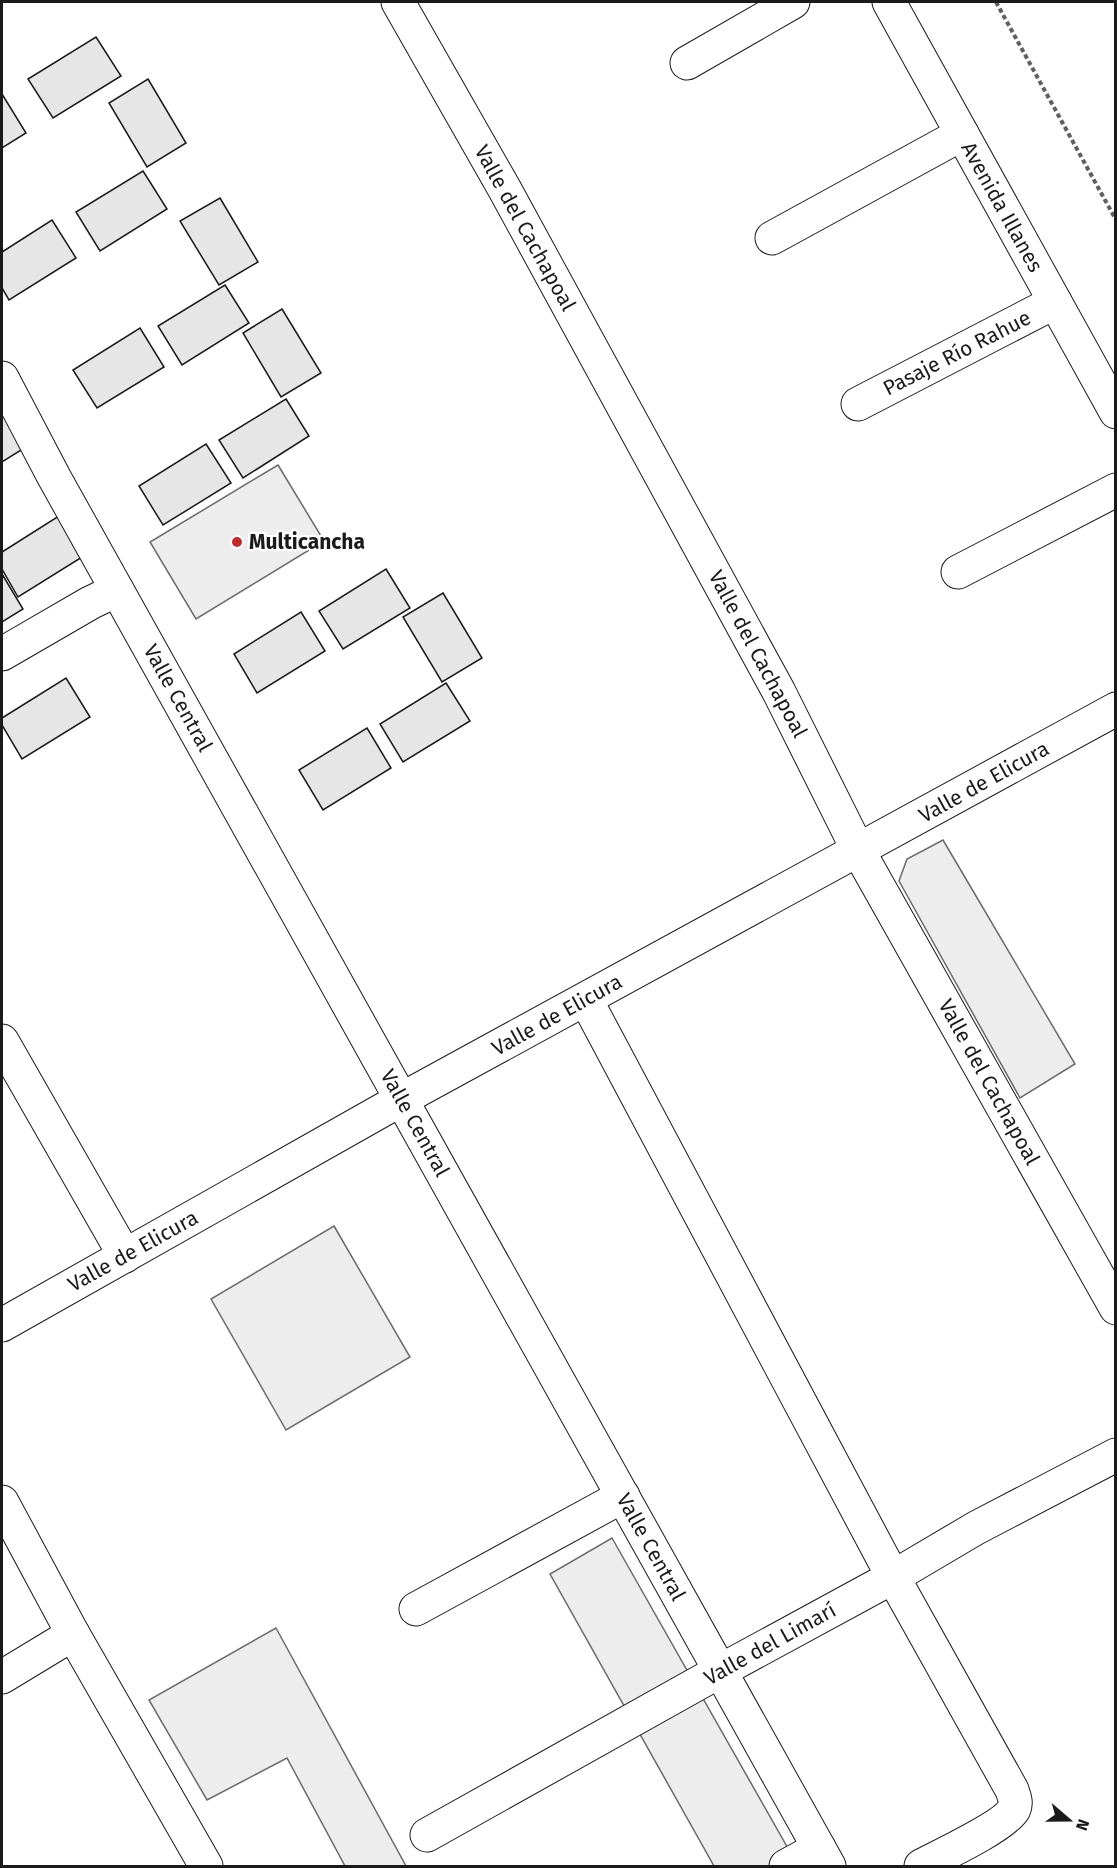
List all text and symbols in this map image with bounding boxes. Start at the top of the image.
street label: Avenida Illanes [956,137,1049,277]
street label: Valle del Cachapoal [469,141,581,315]
street label: Pasaje Río Rahue [879,305,1035,401]
place label: Multicancha [249,529,365,555]
marker: Multicancha [230,535,244,549]
street label: Valle del Cachapoal [703,566,813,742]
street label: Valle Central [138,640,218,756]
street label: Valle de Elicura [914,736,1054,828]
street label: Valle de Elicura [487,969,627,1061]
street label: Valle del Cachapoal [933,995,1045,1169]
street label: Valle Central [375,1065,455,1181]
street label: Valle de Elicura [63,1205,203,1297]
street label: Valle Central [611,1489,691,1605]
street label: Valle del Limarí [699,1597,841,1691]
north arrow [1039,1790,1099,1850]
text: N [1072,1817,1093,1833]

